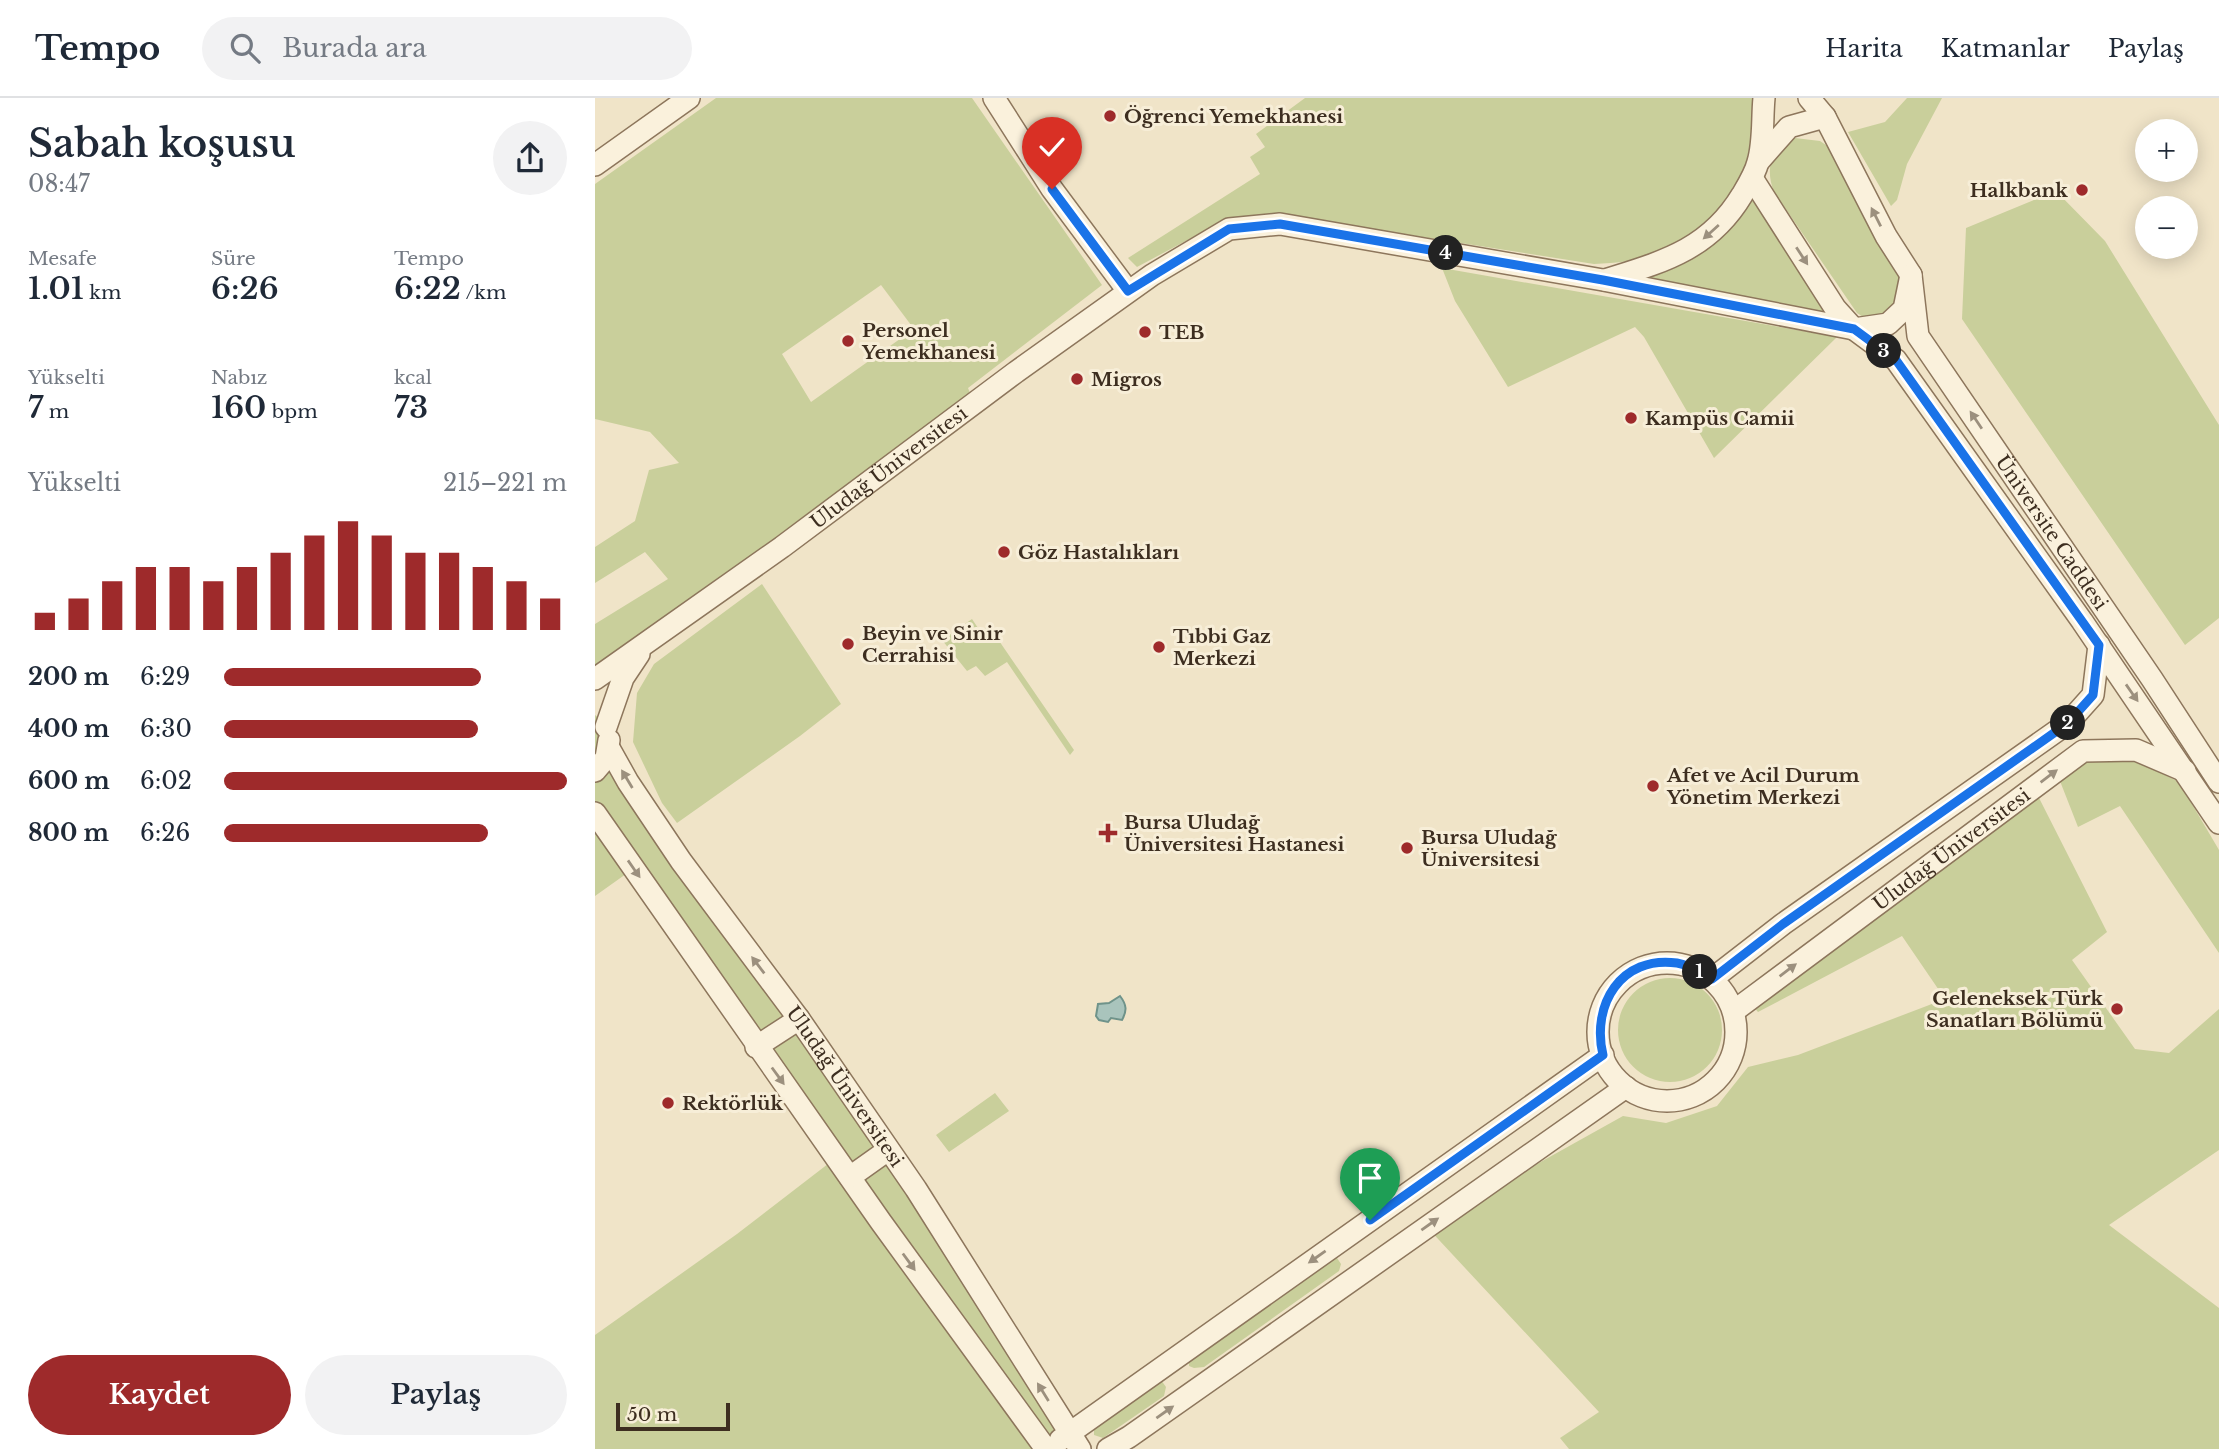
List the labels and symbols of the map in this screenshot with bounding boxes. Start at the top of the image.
place label: Öğrenci Yemekhanesi [1124,105,1343,128]
marker: Öğrenci Yemekhanesi [1102,108,1118,124]
pin [1022,117,1082,189]
place label: Halkbank [1970,179,2068,202]
marker: Halkbank [2074,182,2090,198]
one-way arrow [1870,206,1882,226]
one-way arrow [1702,224,1720,240]
pin: 4 [1429,236,1463,270]
one-way arrow [1795,247,1808,266]
place label: Personel Yemekhanesi [861,319,996,364]
place label: TEB [1159,321,1204,344]
marker: TEB [1137,324,1153,340]
marker: Personel Yemekhanesi [840,333,856,349]
pin: 3 [1867,334,1901,368]
place label: Migros [1091,368,1162,391]
marker: Migros [1069,371,1085,387]
street label: Uludağ Üniversitesi [806,401,972,534]
place label: Kampüs Camii [1645,407,1795,430]
marker: Kampüs Camii [1623,410,1639,426]
one-way arrow [1970,411,1983,430]
street label: Üniversite Caddesi [1991,451,2113,615]
place label: Göz Hastalıkları [1018,541,1179,564]
marker: Göz Hastalıkları [996,544,1012,560]
place label: Beyin ve Sinir Cerrahisi [862,622,1003,667]
place label: Tıbbi Gaz Merkezi [1173,625,1271,670]
marker: Beyin ve Sinir Cerrahisi [840,636,856,652]
marker: Tıbbi Gaz Merkezi [1151,639,1167,655]
one-way arrow [2125,684,2139,702]
pin: 2 [2051,706,2085,740]
place label: Afet ve Acil Durum Yönetim Merkezi [1666,764,1860,809]
one-way arrow [2040,769,2058,783]
one-way arrow [621,770,633,789]
marker: Afet ve Acil Durum Yönetim Merkezi [1645,778,1661,794]
street label: Uludağ Üniversitesi [1869,783,2035,916]
place label: Bursa Uludağ Üniversitesi Hastanesi [1124,811,1344,856]
marker: Bursa Uludağ Üniversitesi Hastanesi [1098,823,1118,843]
place label: Bursa Uludağ Üniversitesi [1421,826,1558,871]
marker: Bursa Uludağ Üniversitesi [1399,840,1415,856]
one-way arrow [627,860,641,878]
pin: 1 [1683,954,1717,990]
one-way arrow [751,956,766,974]
one-way arrow [1779,964,1797,978]
place label: Geleneksek Türk Sanatları Bölümü [1926,987,2104,1032]
marker: Geleneksek Türk Sanatları Bölümü [2109,1001,2125,1017]
street label: Uludağ Üniversitesi [781,1002,909,1172]
one-way arrow [771,1067,785,1085]
place label: Rektörlük [682,1092,784,1115]
marker: Rektörlük [660,1095,676,1111]
pin [1340,1148,1400,1220]
one-way arrow [1421,1217,1439,1231]
one-way arrow [1308,1250,1326,1264]
one-way arrow [902,1253,916,1271]
one-way arrow [1037,1382,1050,1401]
scale bar [616,1400,730,1432]
one-way arrow [1156,1405,1174,1419]

